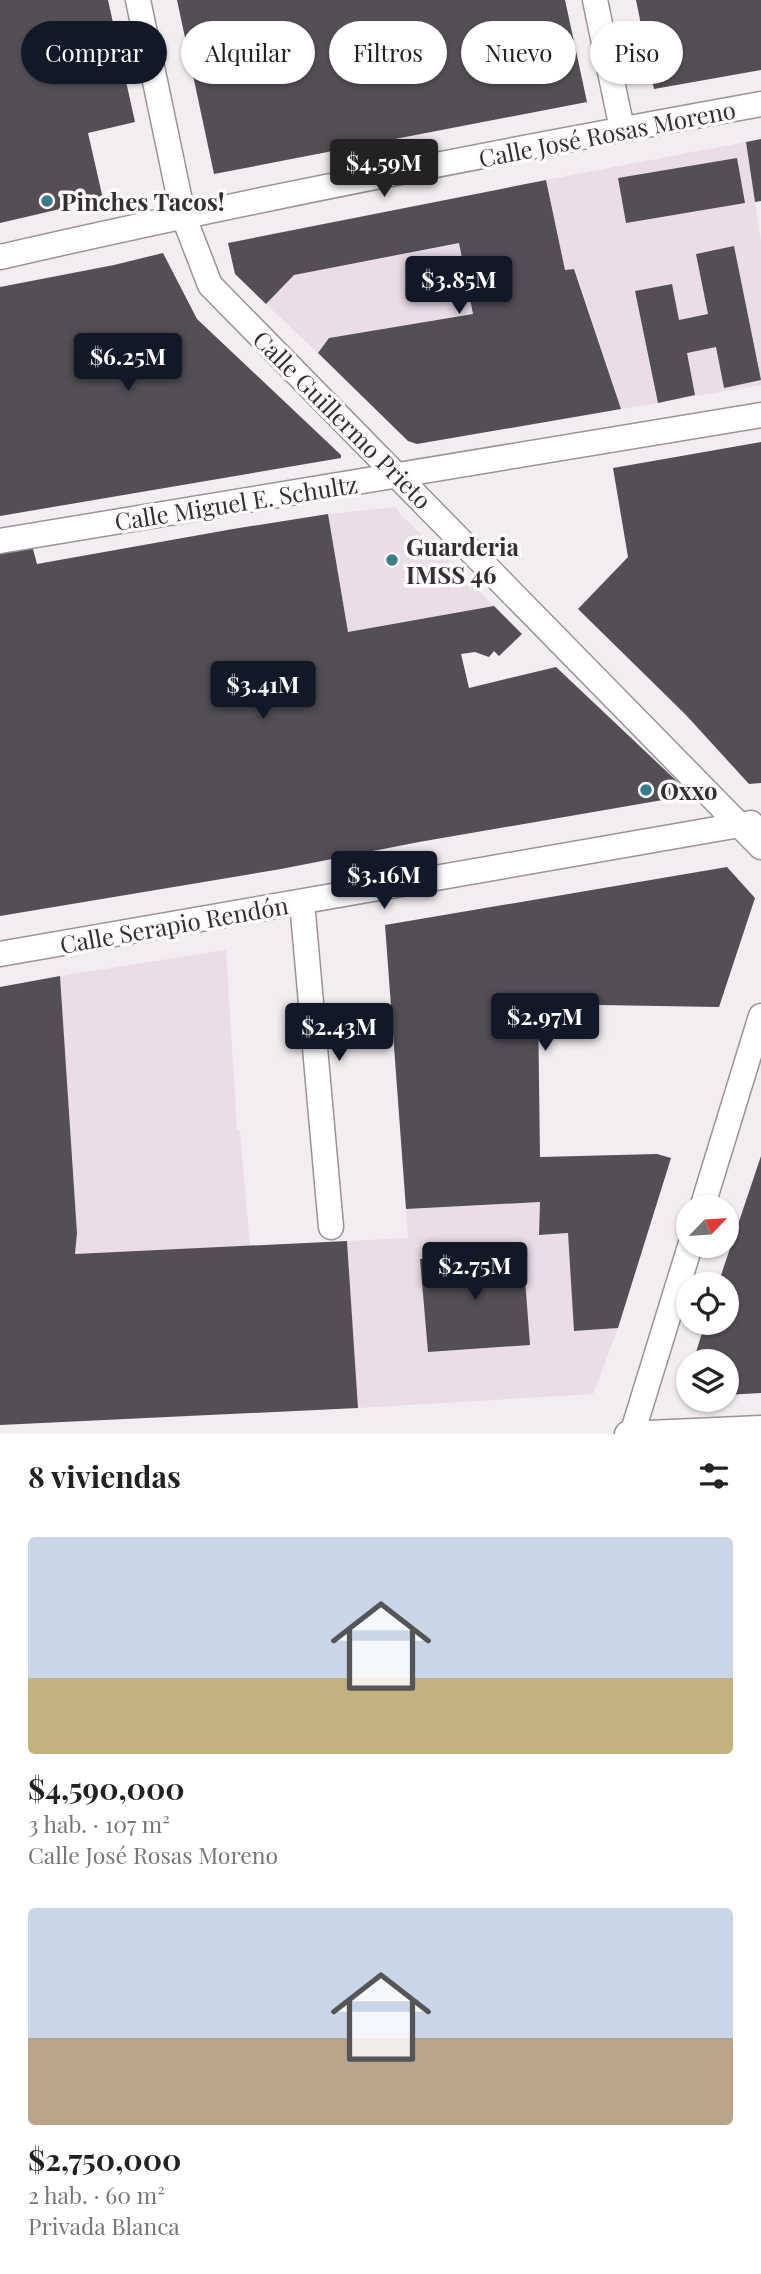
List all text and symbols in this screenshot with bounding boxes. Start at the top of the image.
chip: Comprar [21,21,167,84]
chip: Alquilar [181,21,315,84]
chip: Filtros [329,21,447,84]
chip: Nuevo [461,21,576,84]
chip: Piso [590,21,683,84]
street label: Calle José Rosas Moreno [476,92,738,174]
pin: $4.59M [327,140,441,199]
text: $4.59M [346,146,422,177]
place label: Pinches Tacos! [61,185,225,217]
marker: Pinches Tacos! [39,193,55,209]
pin: $3.85M [402,256,516,316]
text: $3.85M [421,263,497,294]
street label: Calle Guillermo Prieto [247,323,439,515]
pin: $6.25M [71,334,185,393]
text: $6.25M [90,340,166,371]
street label: Calle Miguel E. Schultz [112,467,360,537]
place label: Guarderia IMSS 46 [406,530,520,590]
marker: Guarderia IMSS 46 [384,552,400,568]
pin: $3.41M [206,662,320,721]
text: $3.41M [227,668,299,699]
place label: Oxxo [660,774,718,806]
marker: Oxxo [638,782,654,798]
pin: $3.16M [327,852,441,911]
text: $3.16M [347,858,421,889]
street label: Calle Serapio Rendón [57,888,291,960]
pin: $2.97M [488,993,602,1053]
text: $2.97M [507,1000,583,1031]
pin: $2.43M [282,1004,396,1063]
text: $2.43M [301,1010,377,1041]
north arrow [676,1195,738,1258]
map controls [676,1195,739,1412]
pin: $2.75M [418,1242,532,1302]
text: $2.75M [438,1249,512,1280]
button: locate [676,1272,739,1335]
button: layers [676,1349,739,1412]
text: 8 viviendas [28,1456,181,1496]
icon: filters [695,1457,733,1495]
icon: home [318,1583,444,1709]
text: $4,590,000 [28,1768,185,1808]
text: 3 hab. · 107 m² [28,1808,170,1839]
text: Calle José Rosas Moreno [28,1839,278,1870]
icon: home [318,1954,444,2080]
text: $2,750,000 [28,2139,181,2179]
text: 2 hab. · 60 m² [28,2179,165,2210]
text: Privada Blanca [28,2210,180,2241]

